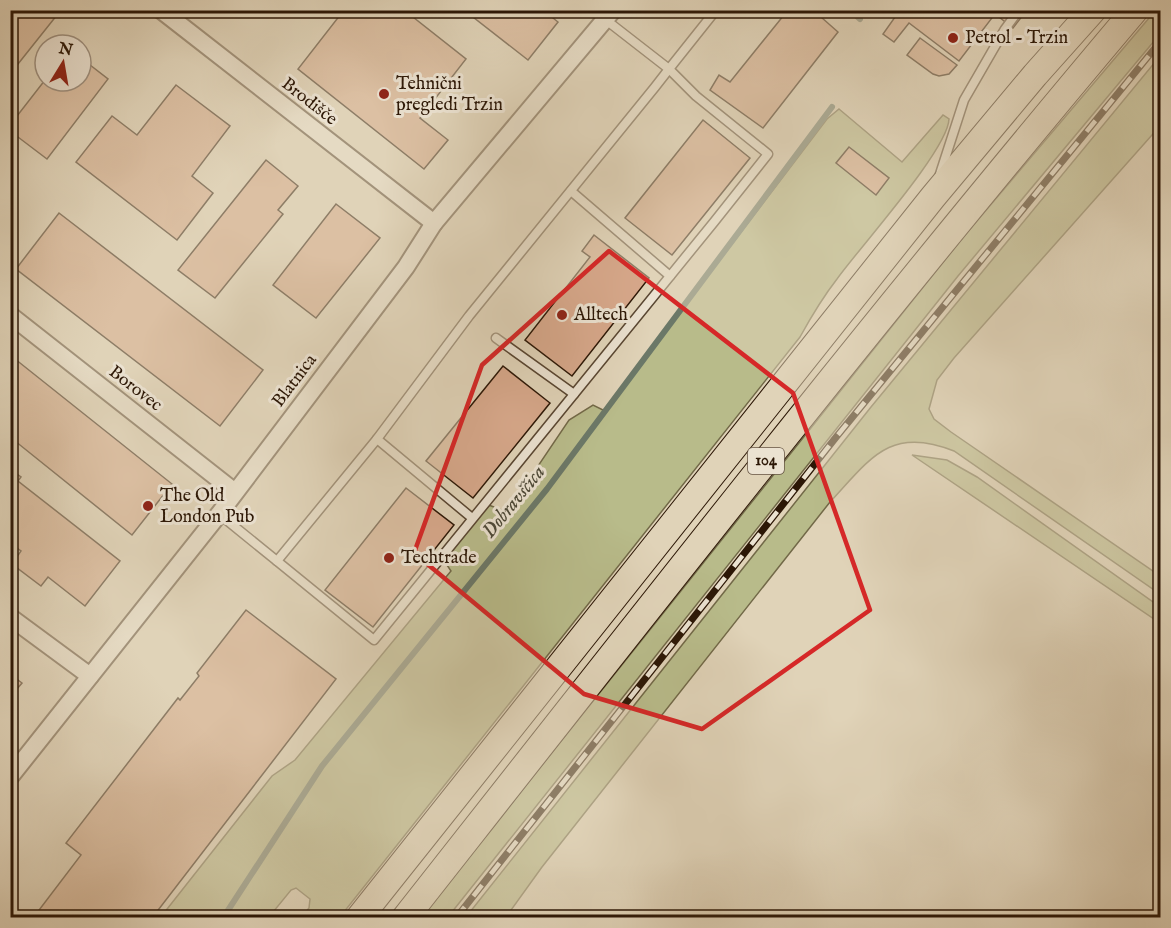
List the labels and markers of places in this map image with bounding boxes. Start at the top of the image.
place label: Petrol - Trzin [965,27,1068,50]
marker: Petrol - Trzin [946,31,960,45]
place label: Tehnični pregledi Trzin [396,73,503,117]
marker: Tehnični pregledi Trzin [377,87,391,101]
place label: Alltech [573,304,628,327]
marker: Alltech [555,308,569,322]
place label: The Old London Pub [160,485,255,529]
marker: The Old London Pub [141,499,155,513]
place label: Techtrade [401,547,477,570]
marker: Techtrade [382,551,396,565]

